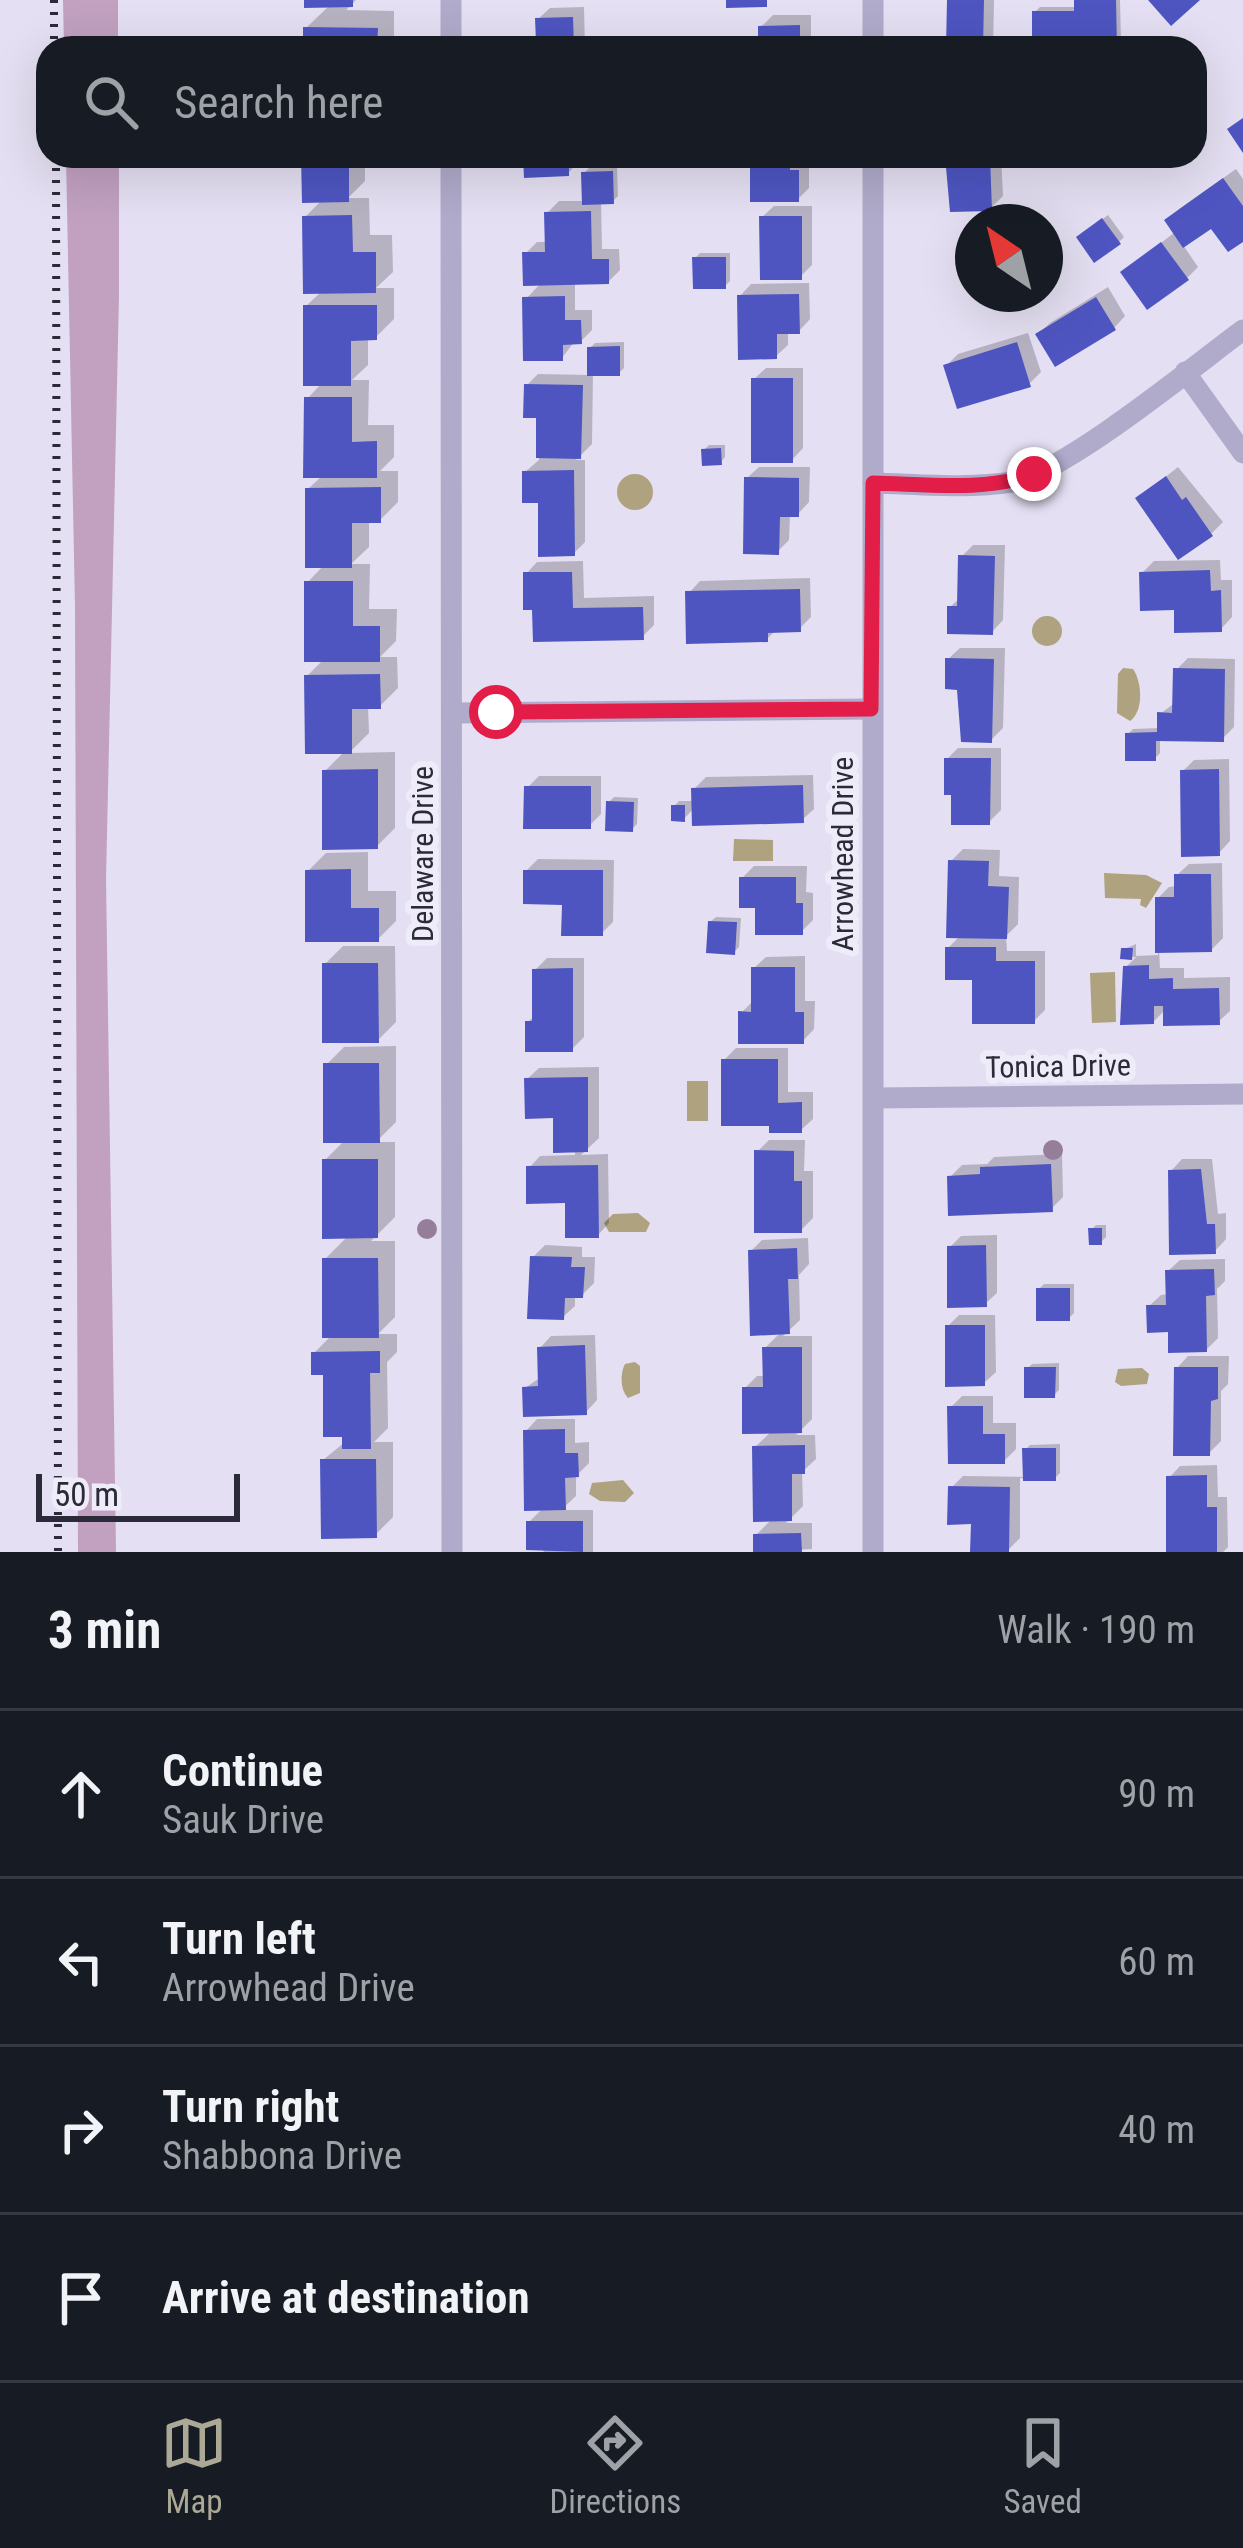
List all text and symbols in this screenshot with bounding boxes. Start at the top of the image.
search box [36,36,1207,168]
icon: search [78,69,144,135]
text: Search here [174,76,383,129]
north arrow [955,204,1063,312]
route end [1007,447,1061,501]
route start [469,685,523,739]
street label: Arrowhead Drive [825,757,860,951]
street label: Delaware Drive [405,766,440,942]
street label: Tonica Drive [985,1047,1131,1085]
scale bar [36,1468,240,1521]
text: 50 m [54,1475,119,1514]
text: 3 min [48,1601,161,1660]
text: Walk · 190 m [997,1607,1195,1653]
text: Continue [162,1744,323,1797]
icon: ahead [48,1761,114,1827]
text: 90 m [1118,1771,1195,1817]
text: Sauk Drive [162,1797,324,1843]
text: Turn left [162,1912,316,1965]
icon: left [48,1929,114,1995]
text: 60 m [1118,1939,1195,1985]
text: Arrowhead Drive [162,1965,415,2011]
text: Turn right [162,2080,339,2133]
icon: right [48,2097,114,2163]
text: 40 m [1118,2107,1195,2153]
text: Shabbona Drive [162,2133,402,2179]
icon: arrive [48,2265,114,2331]
text: Arrive at destination [162,2271,530,2324]
tab: Map [161,2410,227,2521]
tab: Directions [549,2410,681,2521]
tab: Saved [1003,2410,1082,2521]

